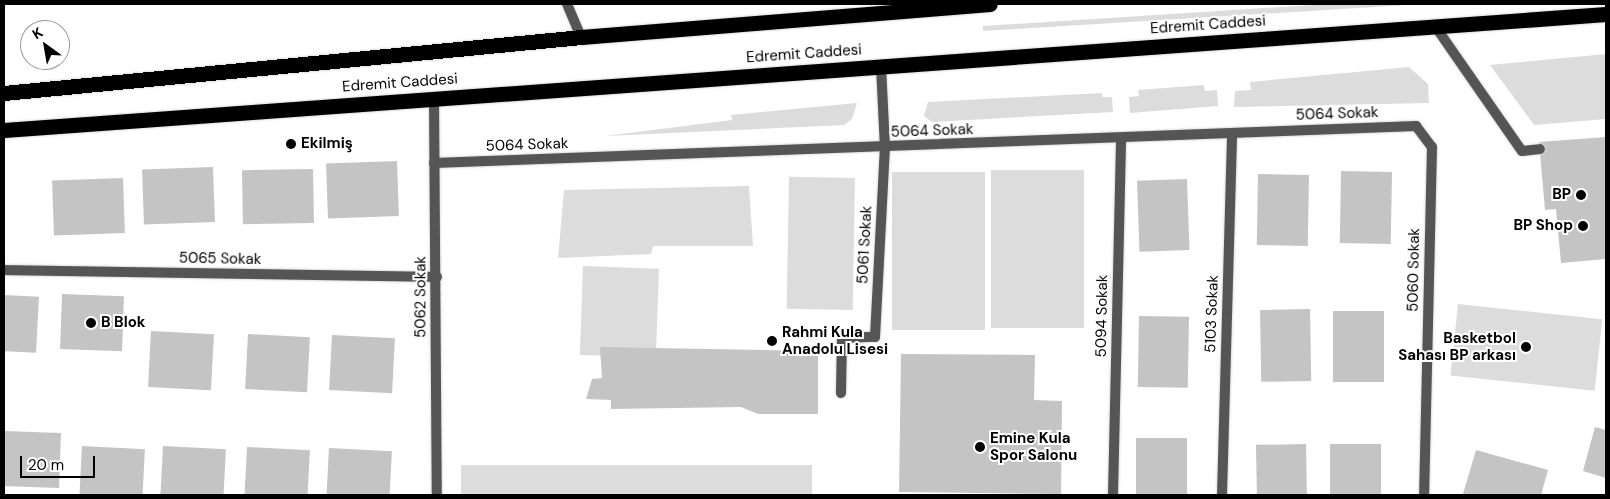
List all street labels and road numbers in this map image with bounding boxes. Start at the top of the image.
street label: Edremit Caddesi [1150,12,1266,38]
street label: Edremit Caddesi [746,41,862,67]
street label: Edremit Caddesi [342,70,458,96]
street label: 5064 Sokak [1295,104,1379,124]
street label: 5064 Sokak [890,121,974,141]
street label: 5064 Sokak [485,135,569,155]
street label: 5061 Sokak [854,205,876,285]
street label: 5060 Sokak [1404,228,1424,312]
street label: 5065 Sokak [179,249,261,269]
street label: 5062 Sokak [412,256,430,338]
street label: 5094 Sokak [1092,274,1112,358]
street label: 5103 Sokak [1202,275,1222,353]

